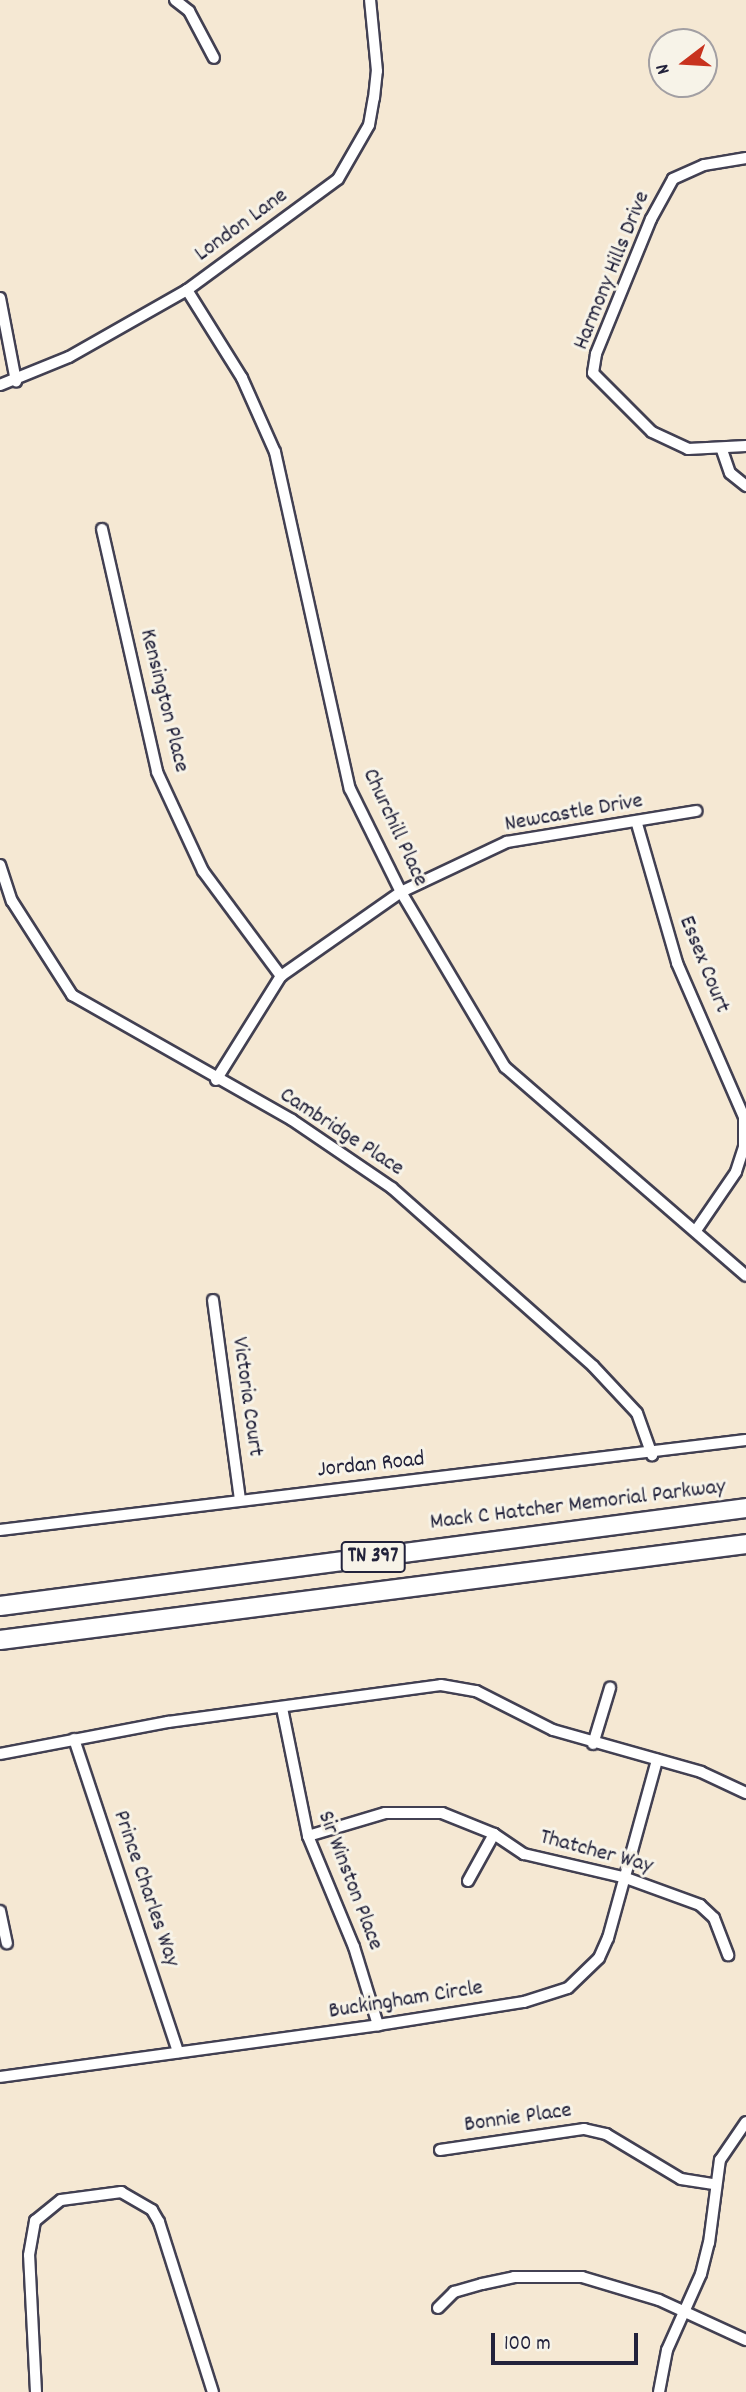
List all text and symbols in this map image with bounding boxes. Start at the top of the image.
north arrow [648,28,718,98]
text: N [650,60,679,77]
street label: London Lane [190,183,294,269]
street label: Harmony Hills Drive [569,188,657,354]
street label: Kensington Place [132,627,194,775]
street label: Churchill Place [355,765,433,891]
street label: Newcastle Drive [503,788,645,840]
street label: Essex Court [671,912,735,1018]
street label: Cambridge Place [274,1082,408,1184]
street label: Victoria Court [224,1335,268,1459]
street label: Jordan Road [316,1447,426,1485]
street label: Mack C Hatcher Memorial Parkway [429,1474,727,1538]
road number: TN 397 [340,1540,406,1574]
street label: Prince Charles Way [105,1807,185,1971]
street label: Sir Winston Place [310,1808,388,1954]
street label: Thatcher Way [536,1825,656,1881]
street label: Buckingham Circle [327,1975,485,2027]
street label: Bonnie Place [463,2098,573,2140]
scale bar [494,2318,641,2362]
text: 100 m [504,2330,551,2360]

